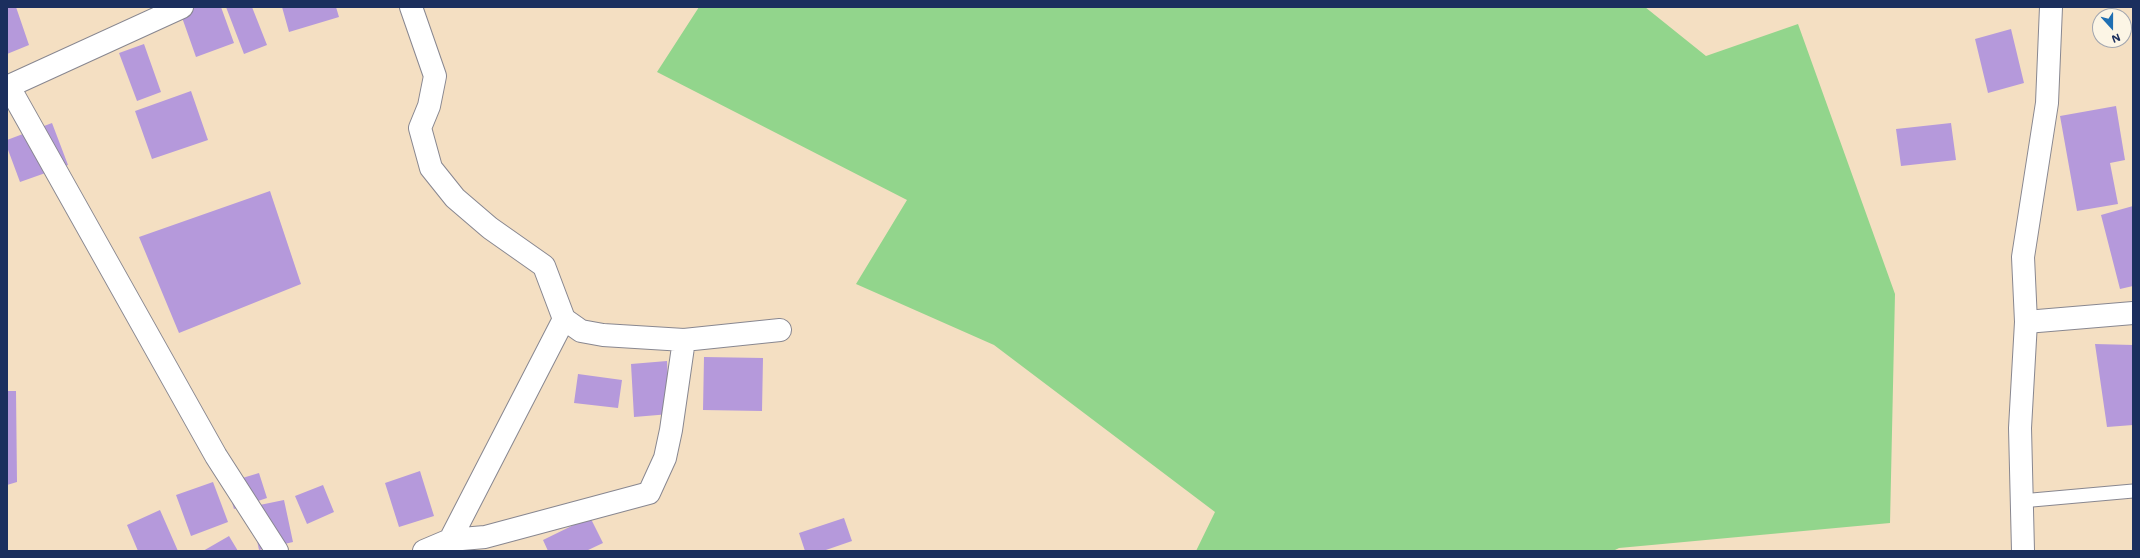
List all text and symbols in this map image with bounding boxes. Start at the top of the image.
north arrow [2092,8,2132,48]
text: N [2110,30,2123,47]

